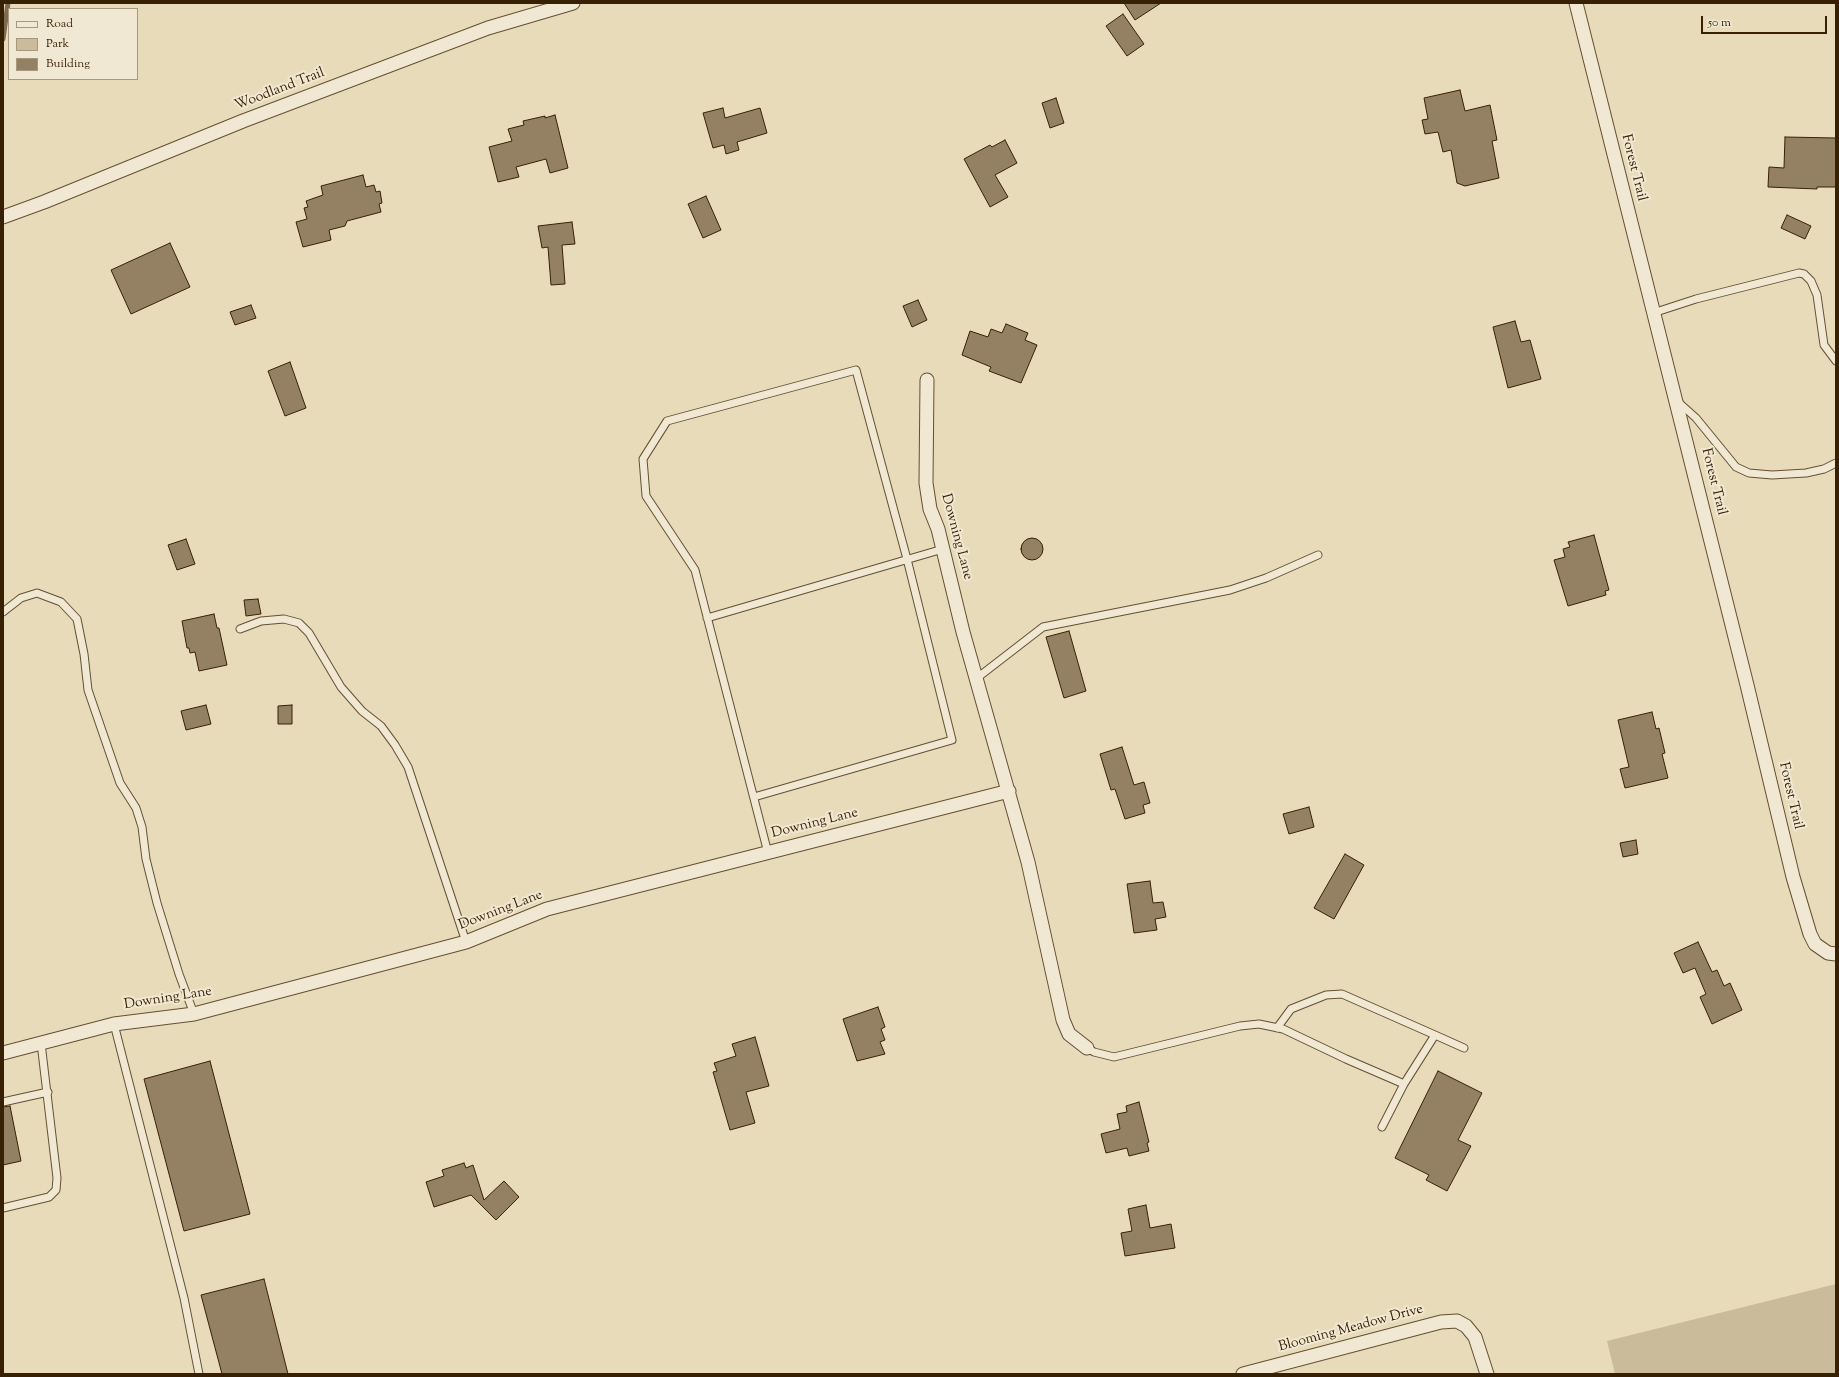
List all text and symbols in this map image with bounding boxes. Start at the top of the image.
legend [8,8,138,80]
scale bar [1703,8,1829,34]
text: 50 m [1708,14,1731,32]
text: Road [46,15,73,33]
text: Park [46,35,69,53]
text: Building [46,55,90,73]
street label: Woodland Trail [233,65,327,115]
street label: Forest Trail [1617,133,1649,203]
street label: Forest Trail [1697,447,1729,517]
street label: Downing Lane [936,492,976,582]
street label: Forest Trail [1774,761,1806,831]
street label: Downing Lane [770,805,860,843]
street label: Downing Lane [457,887,545,935]
street label: Downing Lane [123,984,213,1014]
street label: Blooming Meadow Drive [1277,1302,1425,1356]

